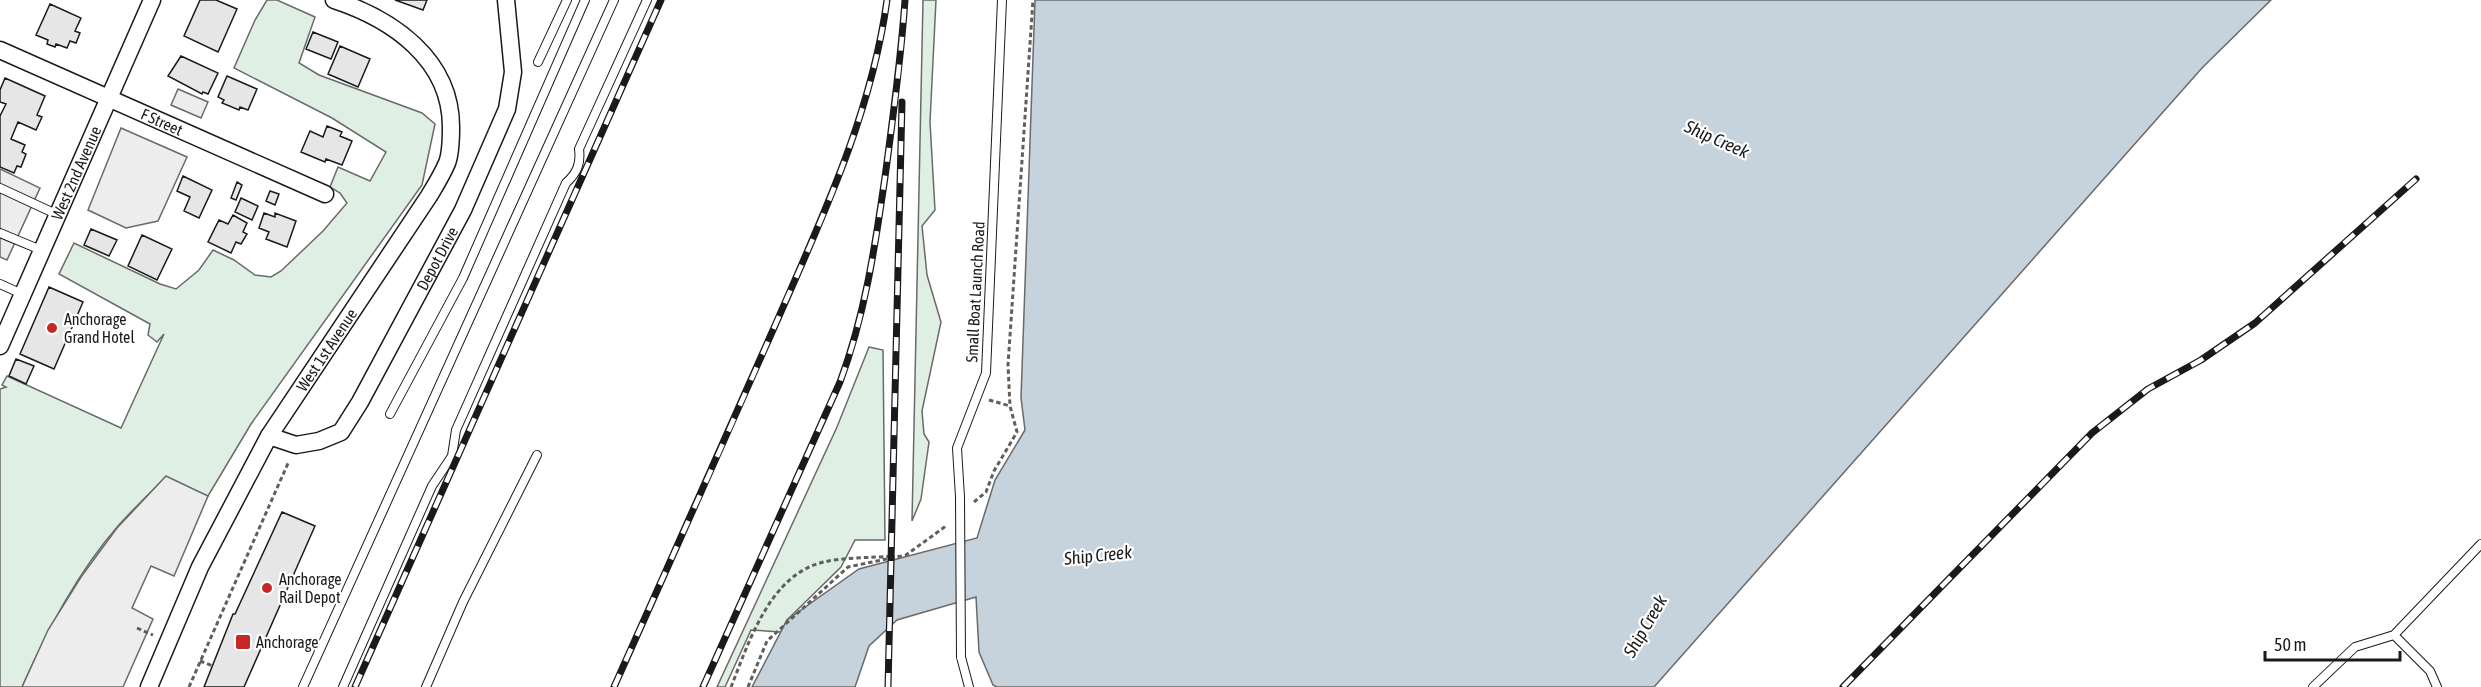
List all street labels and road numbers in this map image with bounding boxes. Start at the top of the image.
street label: F Street [138,105,186,139]
street label: West 2nd Avenue [48,123,104,222]
street label: Small Boat Launch Road [962,221,988,363]
street label: Depot Drive [413,224,461,293]
street label: West 1st Avenue [293,305,360,394]

